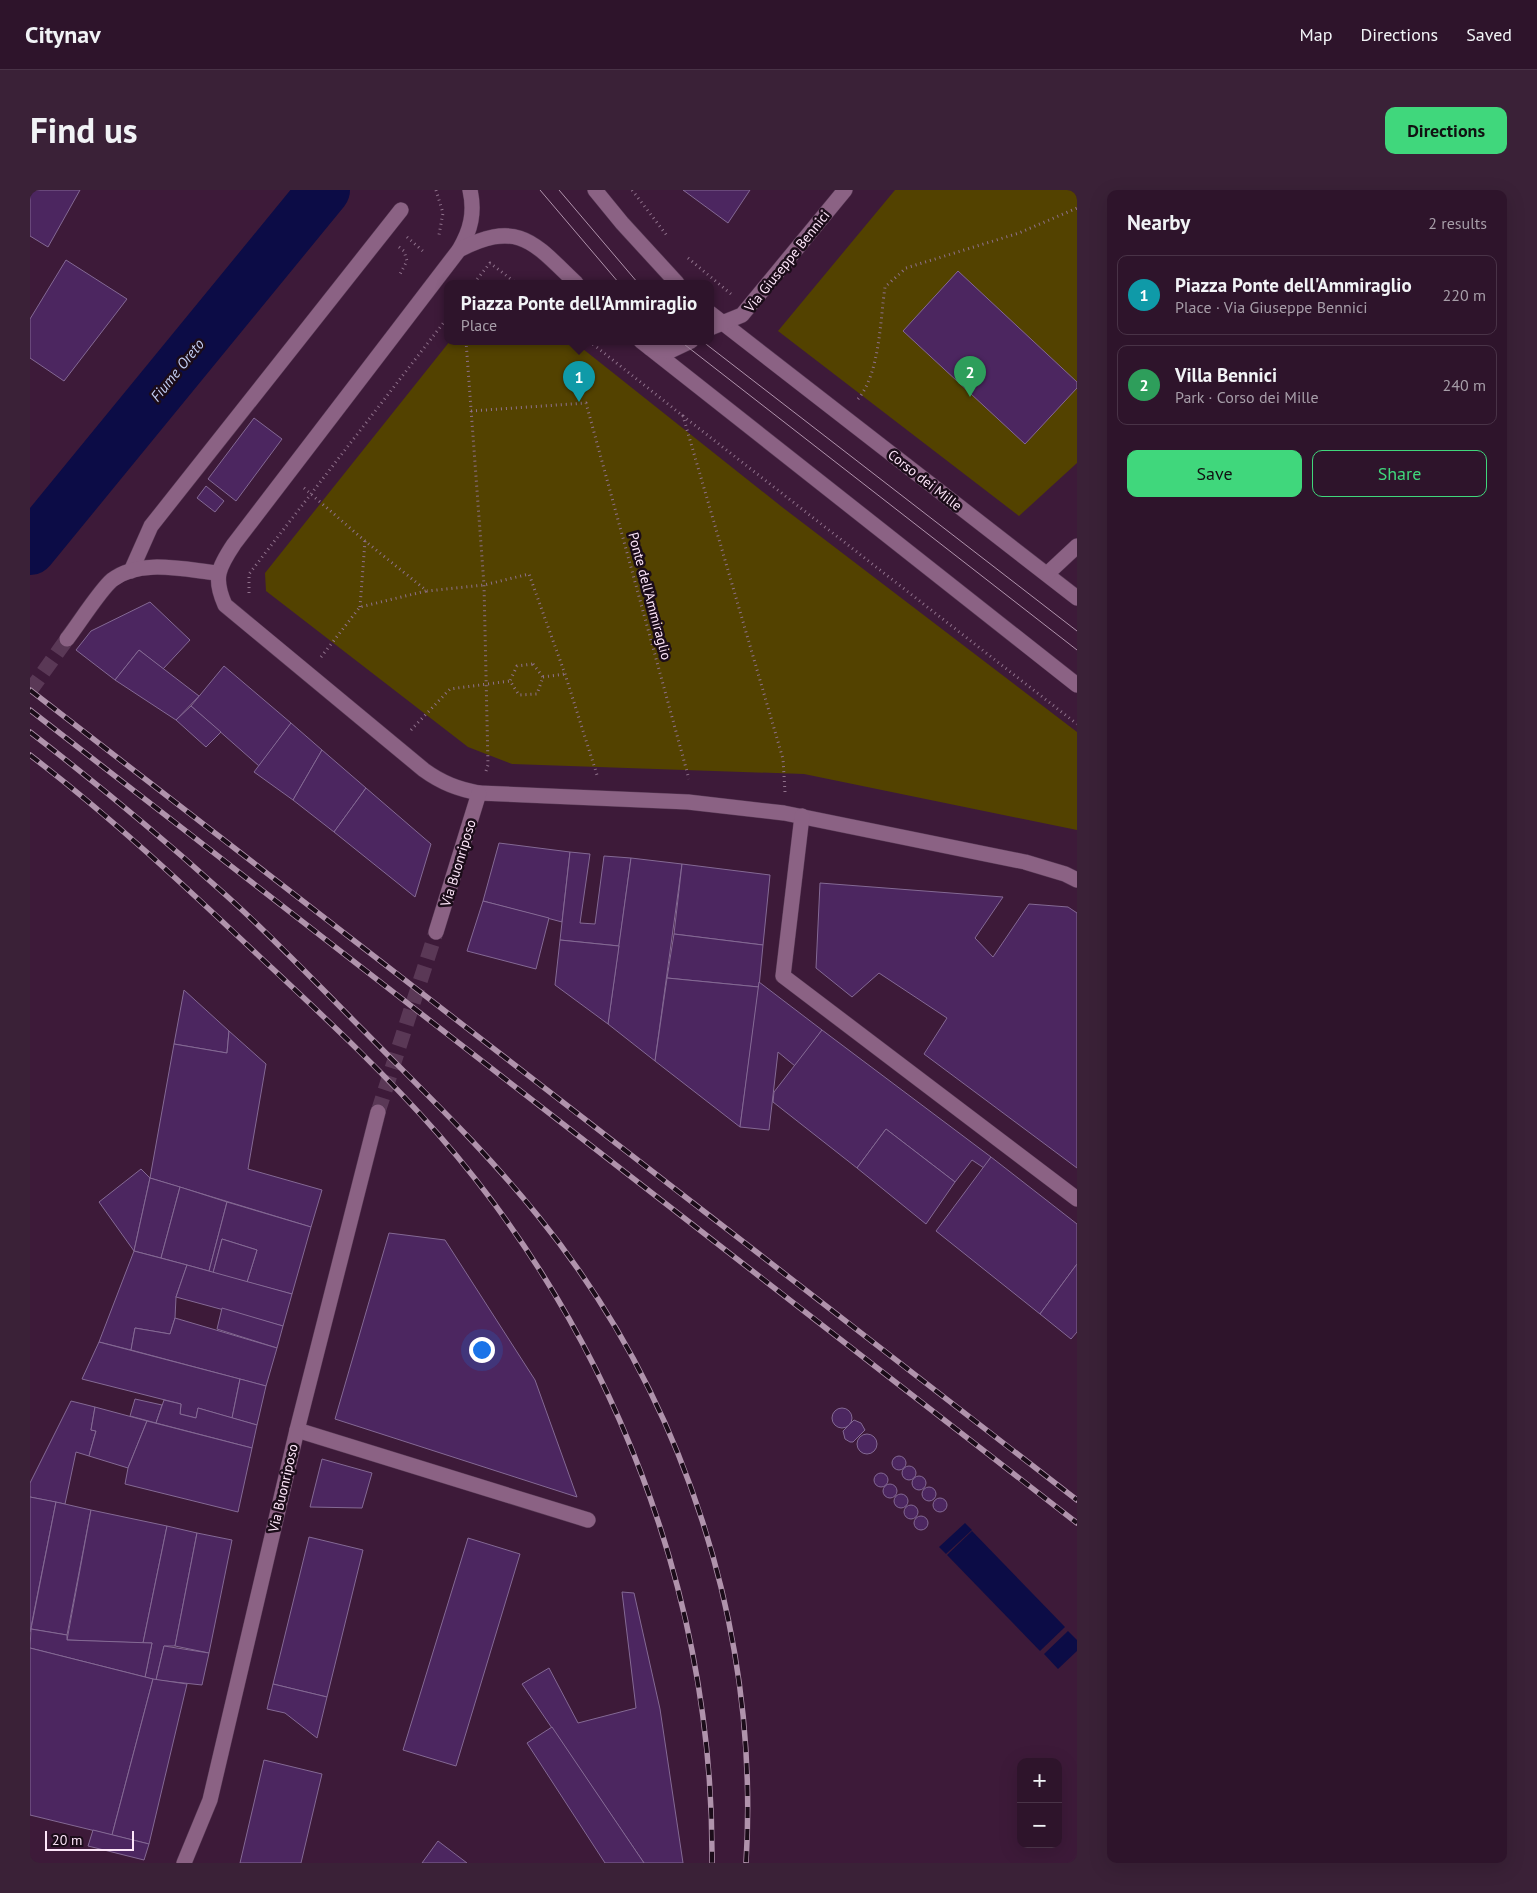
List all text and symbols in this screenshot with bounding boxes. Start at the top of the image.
text: Citynav [25,19,101,50]
text: Map [1300,23,1332,46]
text: Directions [1360,23,1438,46]
text: Saved [1466,23,1512,46]
text: Find us [30,107,138,153]
button: Directions [1385,107,1507,154]
street label: Via Giuseppe Bennici [740,206,834,316]
text: Nearby [1127,209,1190,236]
text: 2 results [1428,213,1487,233]
text: Piazza Ponte dell'Ammiraglio [1175,273,1412,297]
popup [444,280,714,345]
text: 1 [1139,285,1149,305]
text: 220 m [1443,285,1486,305]
text: Piazza Ponte dell'Ammiraglio [461,291,697,315]
text: Place · Via Giuseppe Bennici [1175,297,1368,317]
text: Place [461,315,497,335]
water label: Fiume Oreto [146,335,208,405]
pin: 2 [954,356,986,397]
pin: 1 [563,361,595,402]
text: Villa Bennici [1175,363,1277,387]
text: 2 [1139,375,1149,395]
text: 240 m [1443,375,1486,395]
text: Park · Corso dei Mille [1175,387,1319,407]
street label: Corso dei Mille [884,445,966,515]
button: Save [1127,450,1302,497]
button: Share [1312,450,1487,497]
street label: Ponte dell'Ammiraglio [624,530,676,662]
street label: Via Buonriposo [436,817,480,910]
your location [469,1337,495,1363]
street label: Via Buonriposo [264,1442,302,1535]
map controls [1017,1758,1062,1848]
button: + [1017,1758,1062,1803]
button: − [1017,1803,1062,1848]
scale bar [45,1828,134,1851]
text: 20 m [52,1831,82,1849]

